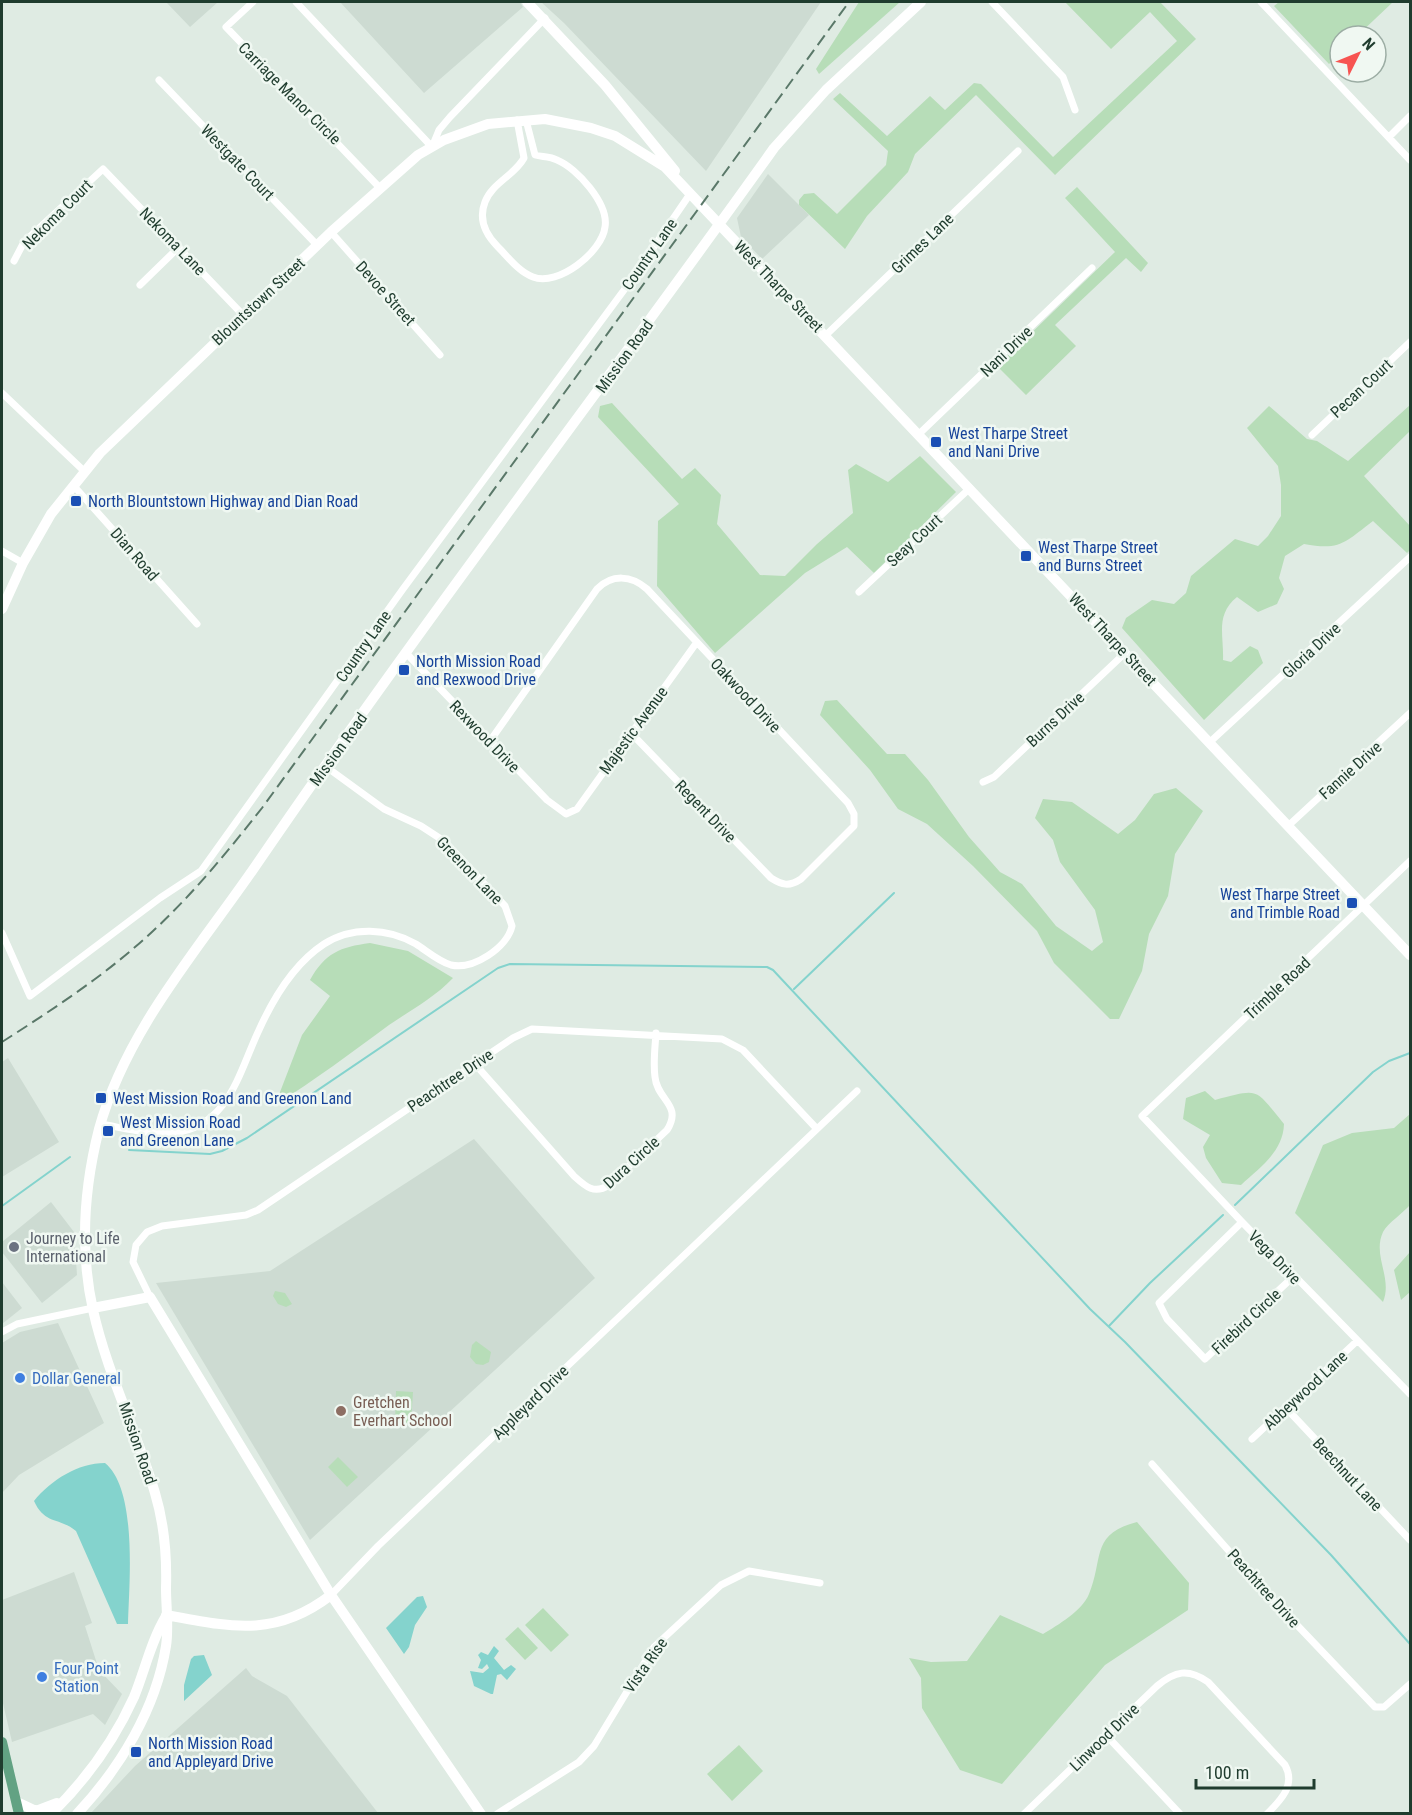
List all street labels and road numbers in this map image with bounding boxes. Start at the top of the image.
street label: Carriage Manor Circle [234,38,345,149]
street label: Westgate Court [197,121,279,204]
street label: Nekoma Court [19,175,96,253]
street label: Nekoma Lane [136,204,210,279]
street label: Grimes Lane [887,209,957,278]
street label: Country Lane [618,215,681,294]
street label: West Tharpe Street [730,237,827,336]
street label: Blountstown Street [208,253,309,349]
street label: Devoe Street [352,257,420,330]
street label: Mission Road [592,316,657,397]
street label: Nani Drive [977,322,1036,381]
street label: Pecan Court [1326,355,1396,422]
street label: Seay Court [883,510,946,571]
street label: Dian Road [106,524,163,585]
street label: West Tharpe Street [1065,589,1161,690]
street label: Country Lane [332,607,395,686]
street label: Gloria Drive [1278,619,1345,682]
street label: Oakwood Drive [706,654,785,736]
street label: Majestic Avenue [595,683,672,778]
street label: Burns Drive [1023,688,1088,751]
street label: Rexwood Drive [445,696,524,776]
street label: Mission Road [306,709,371,790]
street label: Fannie Drive [1315,737,1385,803]
street label: Regent Drive [671,776,740,847]
street label: Greenon Lane [433,832,507,908]
street label: Trimble Road [1240,953,1314,1024]
street label: Peachtree Drive [404,1045,497,1116]
street label: Dura Circle [599,1132,663,1192]
street label: Vega Drive [1244,1227,1305,1288]
street label: Firebird Circle [1208,1285,1285,1358]
street label: Abbeywood Lane [1259,1347,1351,1434]
street label: Appleyard Drive [488,1361,572,1443]
street label: Mission Road [115,1400,160,1487]
street label: Beechnut Lane [1309,1434,1386,1515]
street label: Peachtree Drive [1223,1545,1304,1632]
street label: Vista Rise [620,1634,671,1697]
street label: Linwood Drive [1066,1700,1143,1775]

